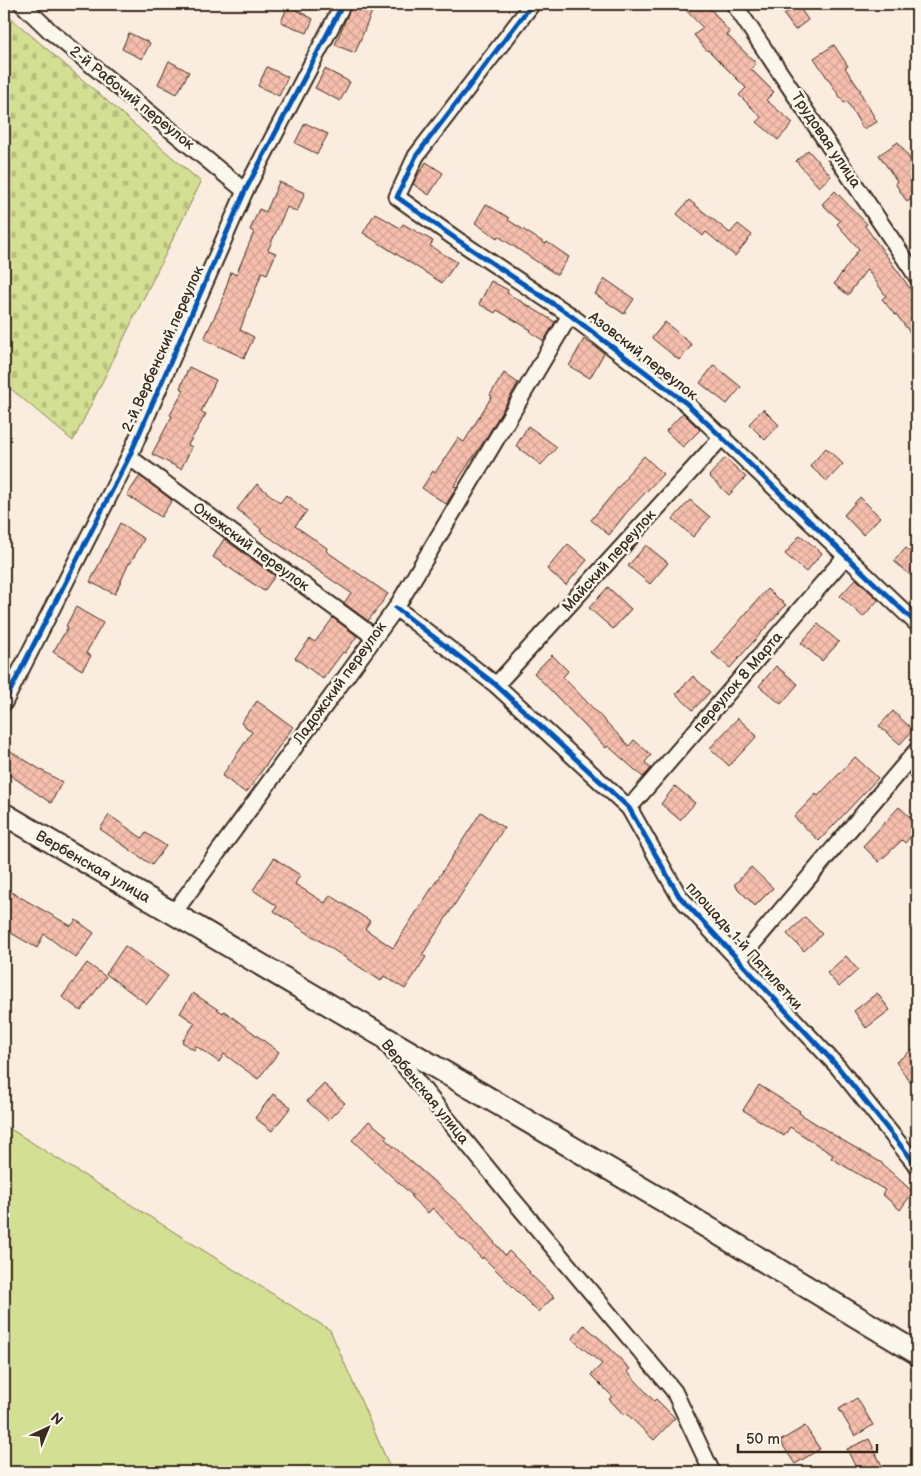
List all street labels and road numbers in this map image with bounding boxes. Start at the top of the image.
street label: 2-й Рабочий переулок [66,42,198,154]
street label: Трудовая улица [787,88,865,192]
street label: 2-й Вербенский переулок [118,263,208,435]
street label: Азовский переулок [584,307,701,405]
street label: Онежский переулок [189,498,313,596]
street label: Майский переулок [558,506,660,616]
street label: Ладожский переулок [289,618,391,749]
street label: переулок 8 Марта [689,628,787,736]
street label: Вербенская улица [32,826,154,908]
street label: площадь 1-й Пятилетки [681,878,807,1014]
street label: Вербенская улица [377,1036,473,1148]

